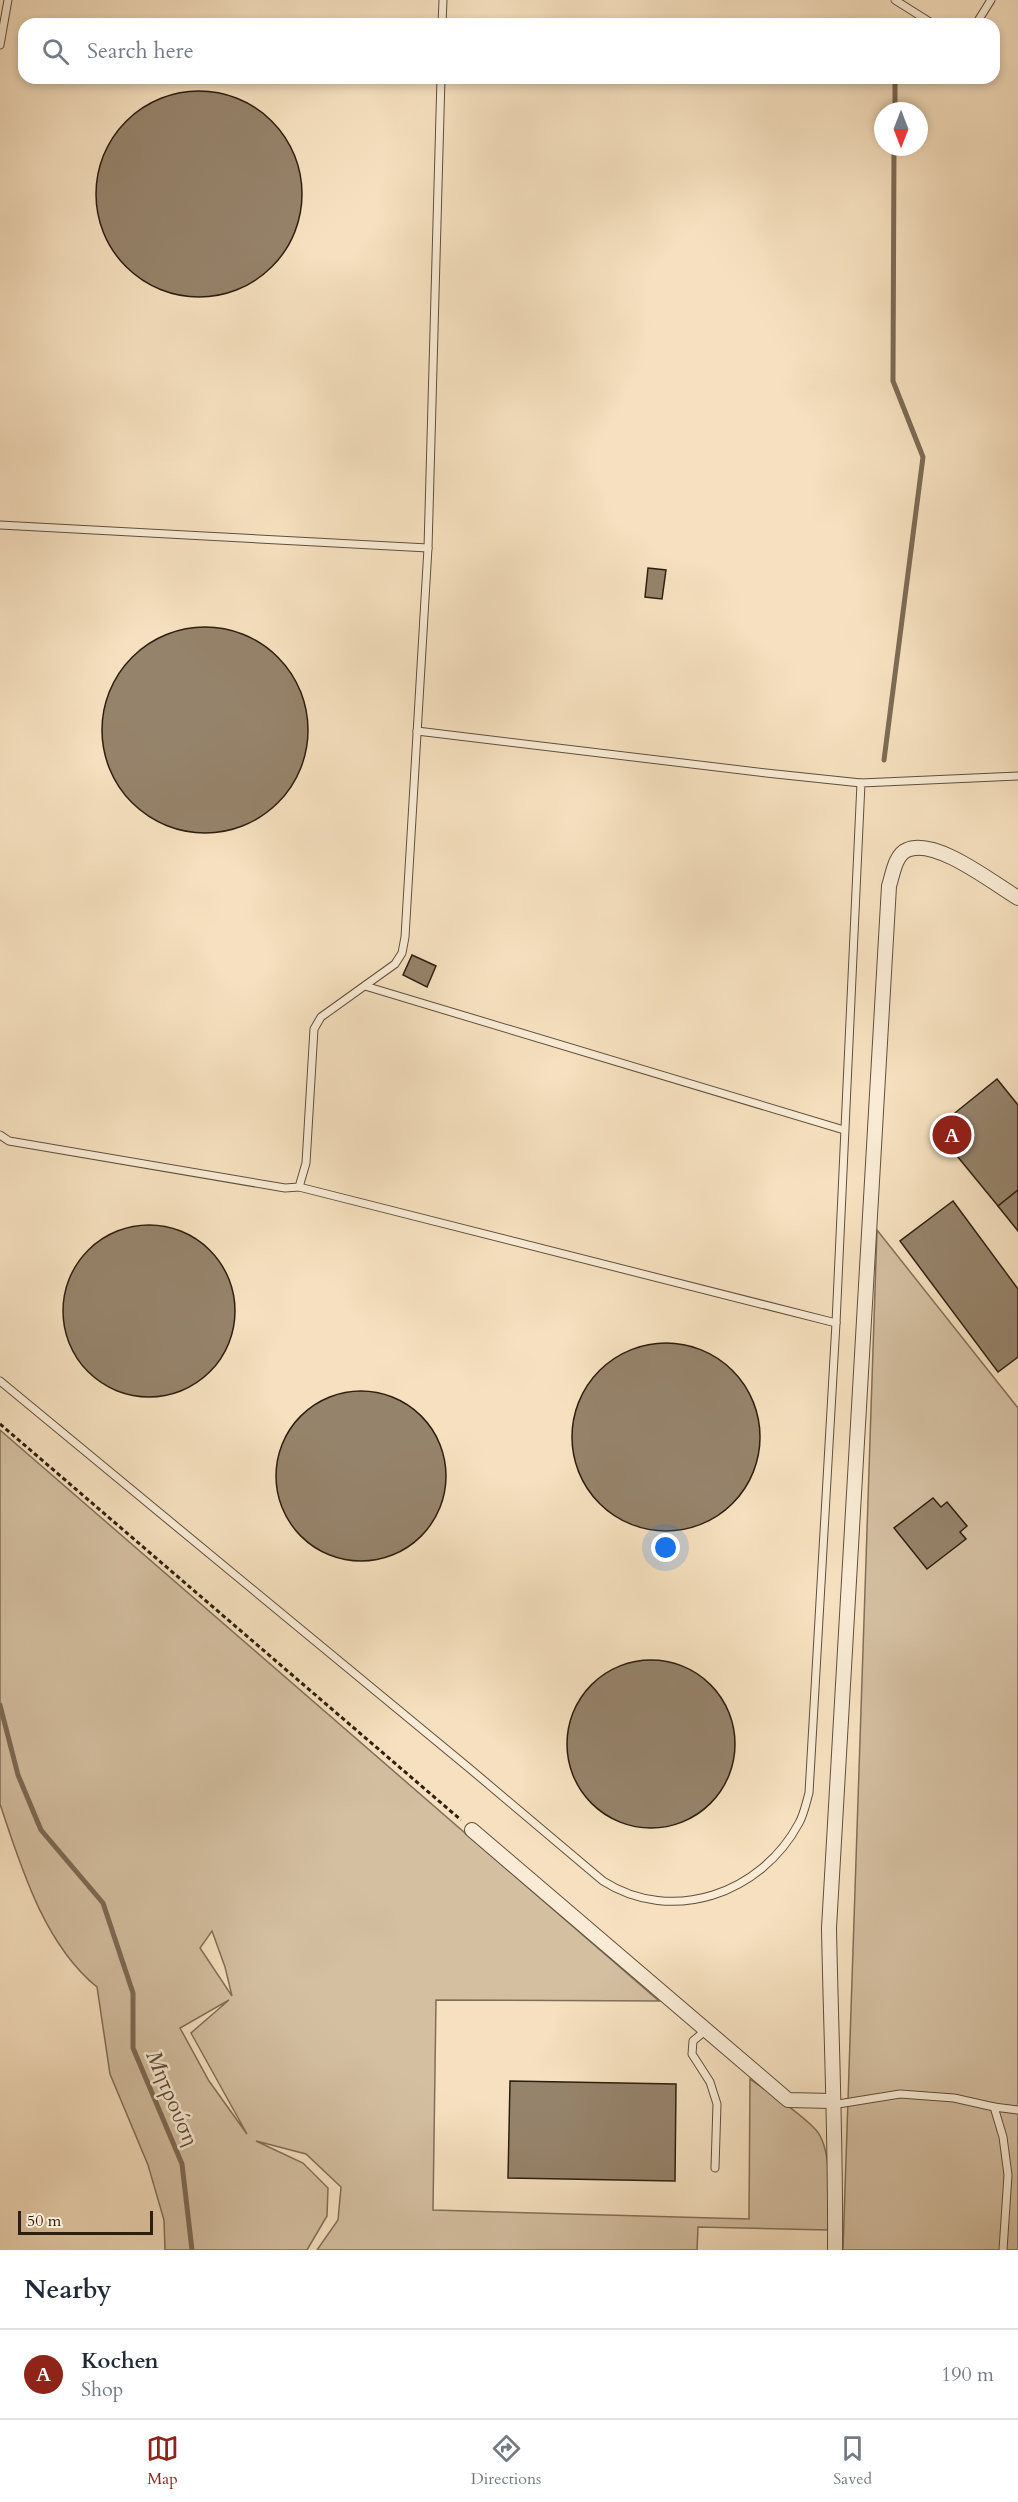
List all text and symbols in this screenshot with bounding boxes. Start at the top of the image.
search box [18,18,1000,84]
icon: search [39,35,72,68]
text: Search here [87,36,194,66]
north arrow [874,102,928,156]
pin: A [932,1112,972,1158]
your location [651,1533,680,1562]
water label: Μητρούση [138,2046,206,2150]
scale bar [18,2208,153,2236]
text: 50 m [27,2210,61,2232]
text: Nearby [24,2272,112,2307]
text: Kochen [81,2346,159,2376]
text: A [36,2361,51,2388]
text: 190 m [941,2361,994,2388]
text: Shop [81,2376,123,2403]
tab: Map [146,2432,179,2490]
tab: Directions [471,2432,541,2490]
tab: Saved [833,2432,872,2490]

